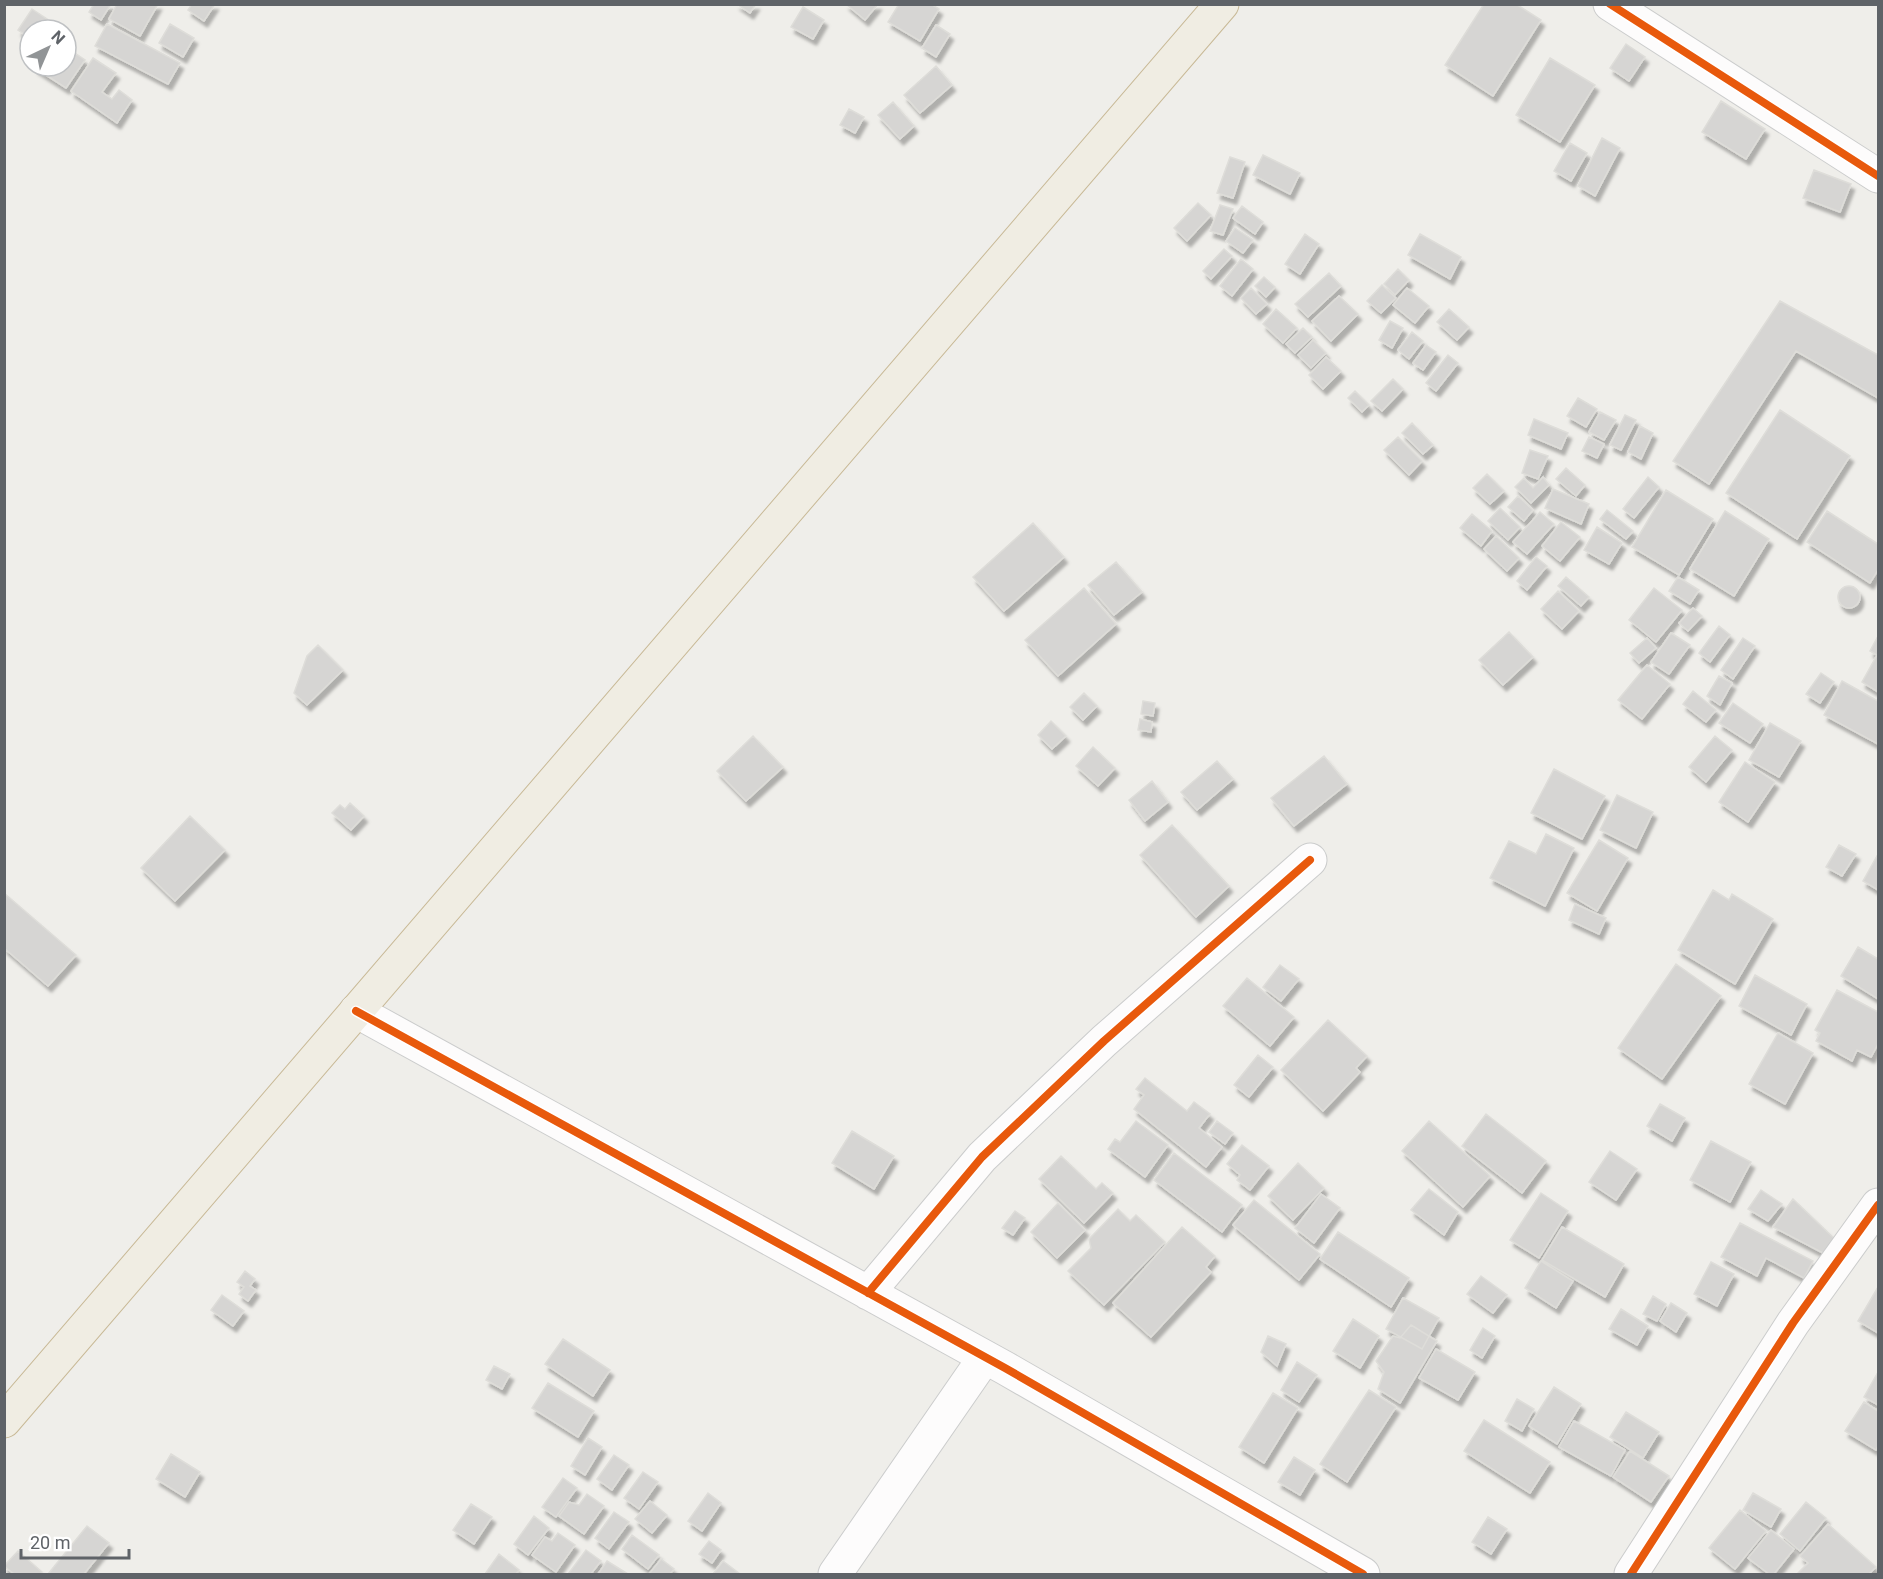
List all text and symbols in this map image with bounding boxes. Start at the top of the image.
north arrow [18,18,78,78]
text: N [47,27,69,48]
scale bar [21,1522,129,1560]
text: 20 m [30,1532,70,1553]

